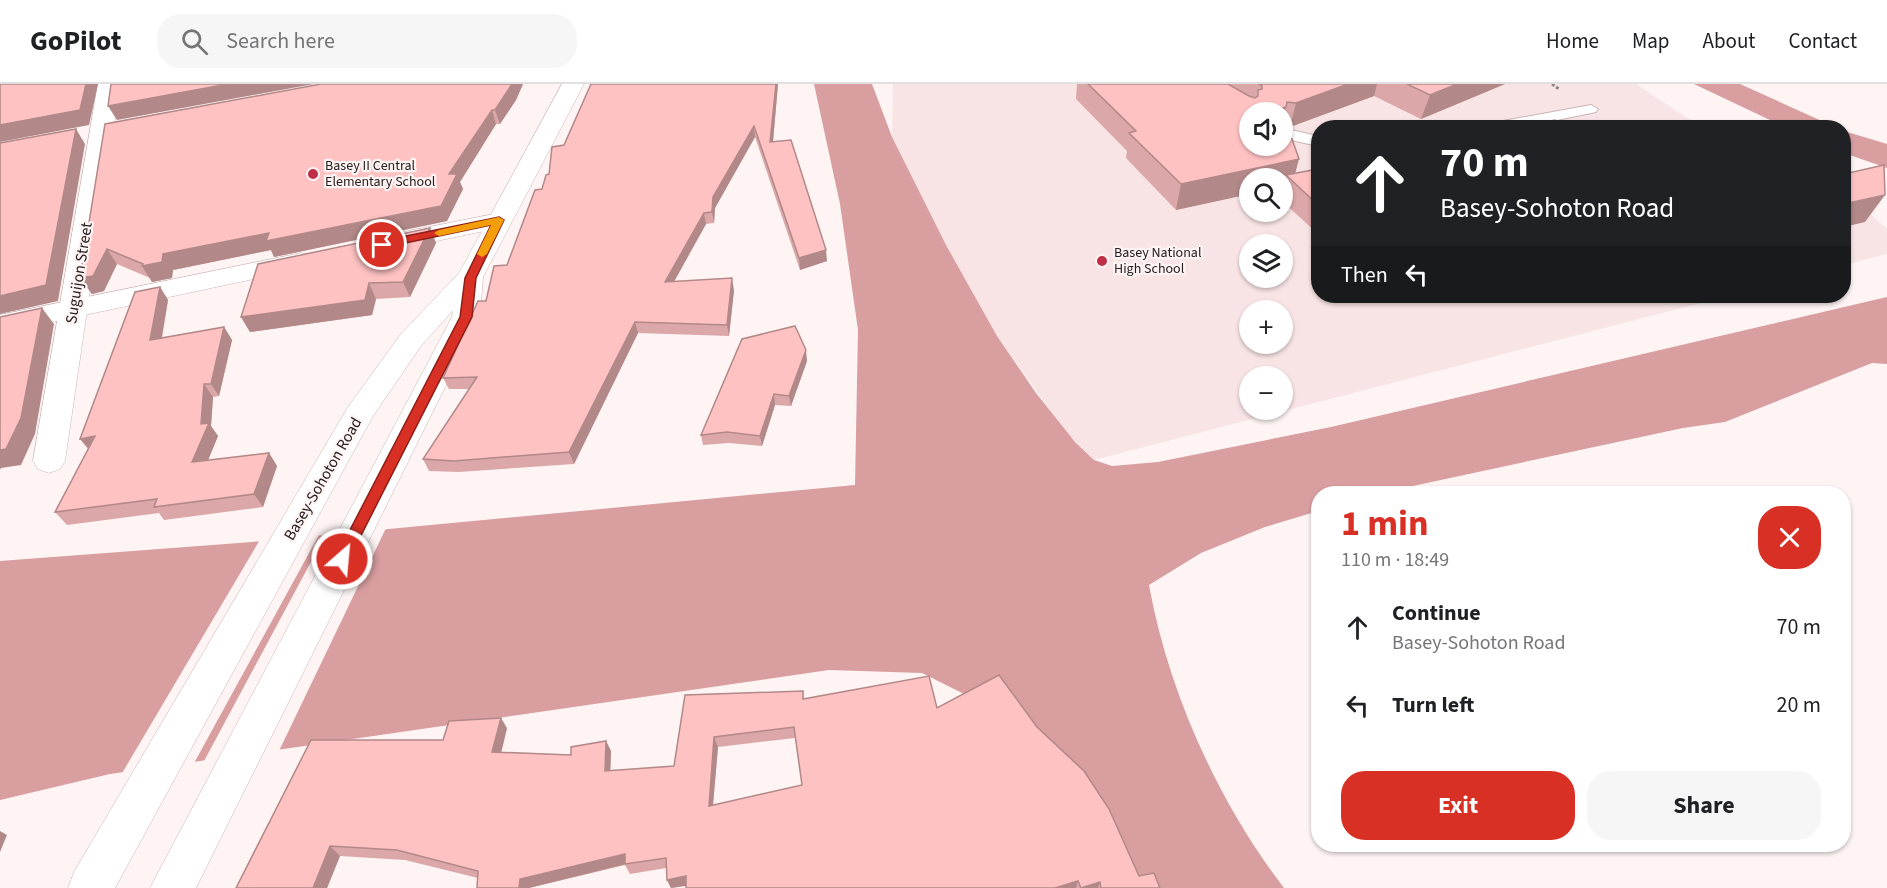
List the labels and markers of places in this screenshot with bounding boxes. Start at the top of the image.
place label: Basey II Central Elementary School [325,156,436,192]
marker: Basey II Central Elementary School [306,167,320,181]
pin [356,219,407,270]
place label: Basey National High School [1114,243,1202,279]
marker: Basey National High School [1095,254,1109,268]

